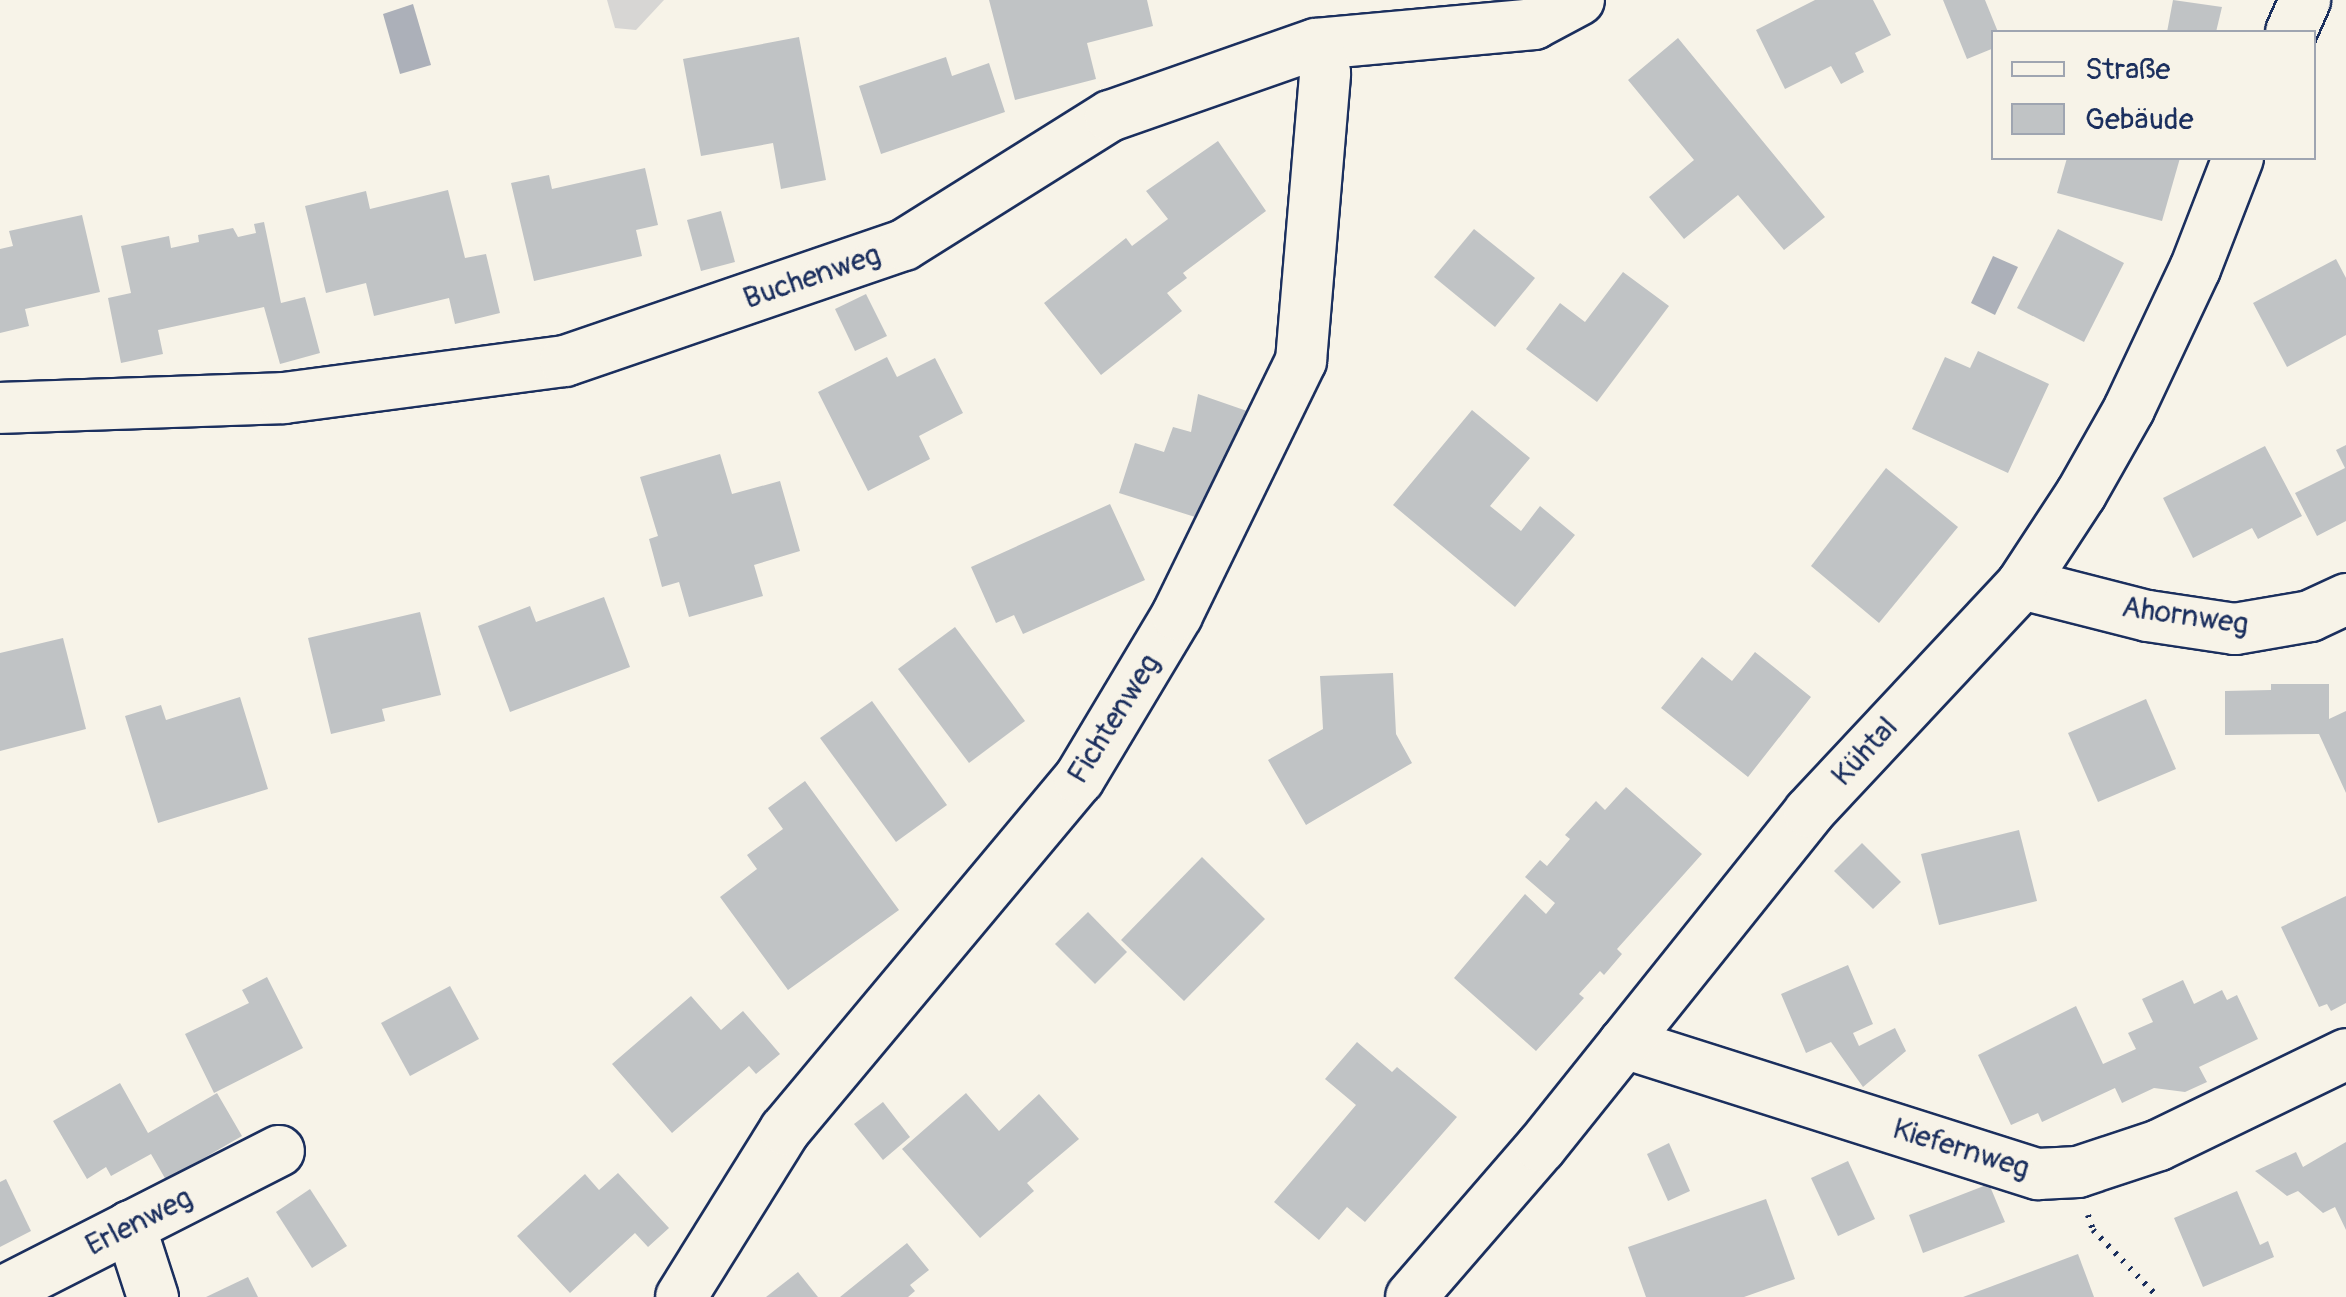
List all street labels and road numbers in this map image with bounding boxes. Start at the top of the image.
street label: Buchenweg [739,237,885,317]
street label: Ahornweg [2119,589,2251,643]
street label: Fichtenweg [1060,648,1168,790]
street label: Kühtal [1824,710,1906,794]
street label: Kiefernweg [1888,1111,2034,1187]
street label: Erlenweg [80,1180,198,1264]

